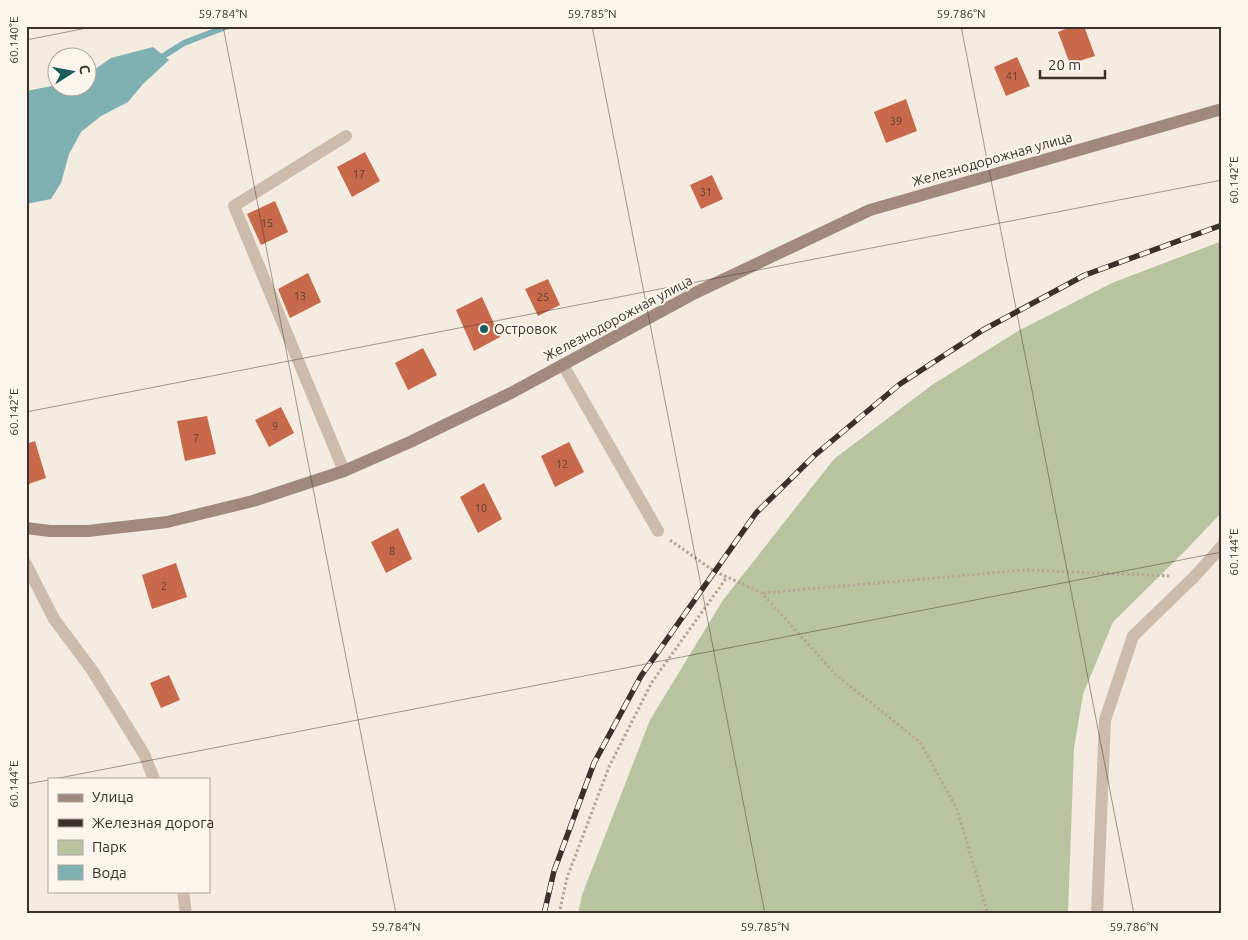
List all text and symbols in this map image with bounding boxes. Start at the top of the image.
text: 59.784°N [198,7,248,20]
text: 59.785°N [567,7,617,20]
text: 59.786°N [936,7,986,20]
text: 60.140°E [7,16,20,64]
north arrow [48,48,98,98]
scale bar [1040,48,1106,80]
text: 20 m [1048,56,1081,73]
text: С [76,64,93,75]
house number: 41 [1006,70,1018,82]
house number: 39 [890,115,902,127]
street label: Железнодорожная улица [910,128,1074,190]
text: 60.142°E [1227,156,1240,204]
house number: 17 [353,168,365,180]
house number: 31 [700,186,712,198]
house number: 15 [261,217,273,229]
street label: Железнодорожная улица [541,272,695,364]
house number: 13 [294,290,306,302]
house number: 25 [537,291,549,303]
place label: Островок [494,321,557,337]
marker: Островок [478,323,490,335]
text: 60.142°E [7,388,20,436]
house number: 9 [272,420,278,432]
house number: 7 [193,432,199,444]
house number: 12 [556,458,568,470]
house number: 10 [475,502,487,514]
text: 60.144°E [1227,528,1240,576]
house number: 8 [389,545,395,557]
house number: 2 [161,580,167,592]
text: 60.144°E [7,760,20,808]
legend [48,778,210,892]
text: Улица [92,788,134,805]
text: Железная дорога [92,814,214,831]
text: Парк [92,838,127,855]
text: Вода [92,864,127,881]
text: 59.784°N [371,920,421,933]
text: 59.785°N [740,920,790,933]
text: 59.786°N [1109,920,1159,933]

